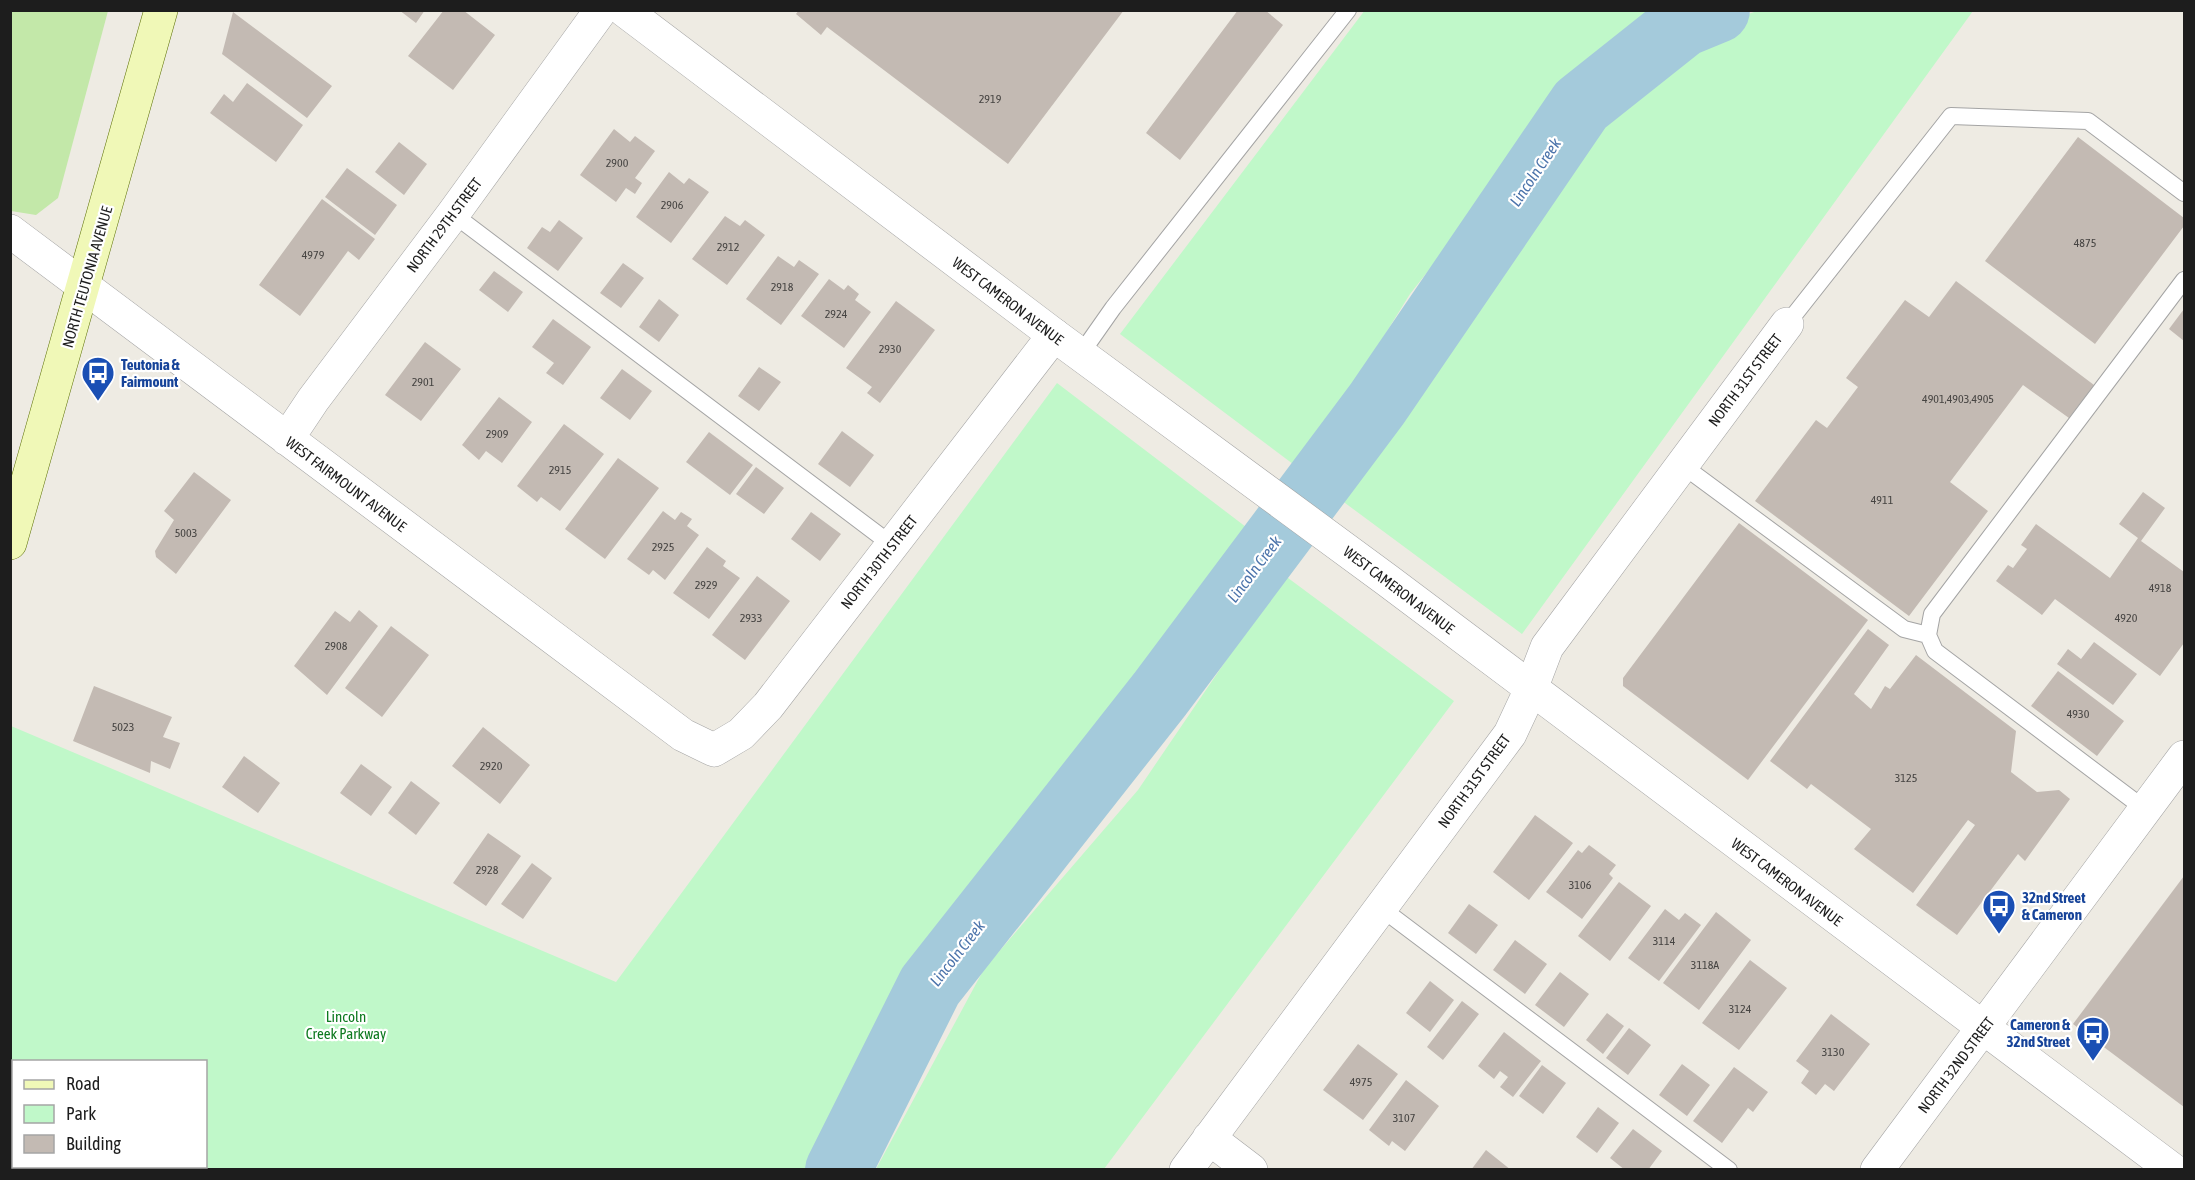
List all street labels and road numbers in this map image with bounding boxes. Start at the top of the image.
street label: NORTH 29TH STREET [403,174,485,276]
street label: NORTH TEUTONIA AVENUE [59,204,116,350]
street label: WEST CAMERON AVENUE [949,254,1067,349]
street label: NORTH 31ST STREET [1705,330,1786,430]
street label: WEST FAIRMOUNT AVENUE [282,433,410,535]
street label: NORTH 30TH STREET [837,512,921,612]
street label: WEST CAMERON AVENUE [1340,543,1458,638]
street label: NORTH 31ST STREET [1434,731,1514,831]
street label: WEST CAMERON AVENUE [1728,835,1846,930]
street label: NORTH 32ND STREET [1914,1013,1998,1116]

